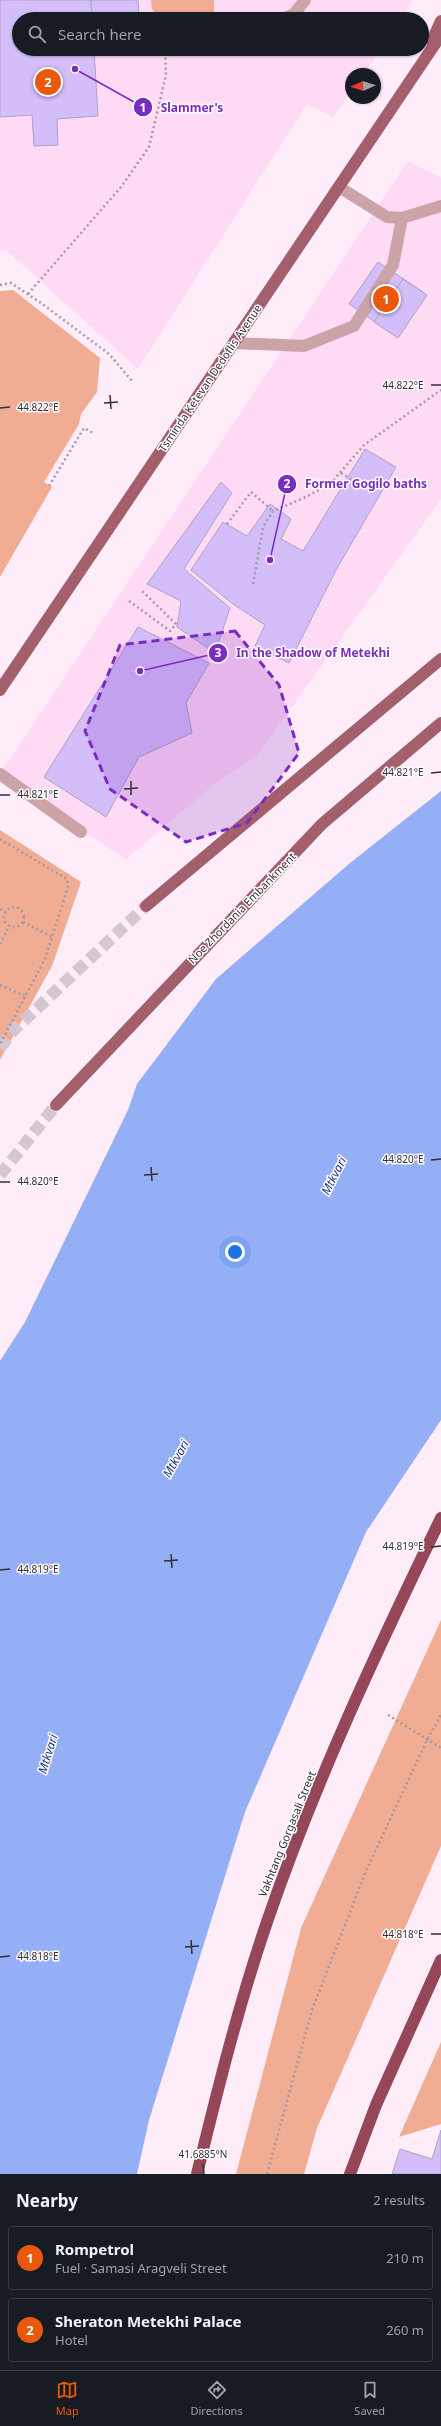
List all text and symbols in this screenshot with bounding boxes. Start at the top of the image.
search box [12,12,429,56]
icon: search [26,23,48,45]
text: Search here [58,24,141,44]
pin: 2 [35,67,61,97]
north arrow [345,68,381,104]
callout: Slammer's [133,95,231,119]
text: 1 [140,99,146,116]
text: Slammer's [161,99,223,116]
pin: 1 [373,284,399,314]
street label: Tsminda Ketevan Dedoflis Avenue [155,301,265,454]
text: 44.822°E [382,378,424,392]
text: 44.822°E [17,400,59,414]
callout: Former Gogilo baths [277,472,435,496]
text: 2 [284,475,291,492]
text: Former Gogilo baths [305,475,427,492]
callout: In the Shadow of Metekhi [208,641,397,665]
text: 3 [215,644,222,661]
text: In the Shadow of Metekhi [236,644,390,661]
text: 44.821°E [382,765,424,779]
text: 44.821°E [17,787,59,801]
street label: Noe Zhordania Embankment [184,849,299,966]
text: 44.820°E [382,1152,424,1166]
water label: Mtkvari [317,1153,351,1198]
text: 44.820°E [17,1174,59,1188]
your location [225,1242,245,1262]
water label: Mtkvari [158,1436,193,1481]
text: 44.819°E [382,1539,424,1553]
text: 44.819°E [17,1562,59,1576]
water label: Mtkvari [34,1731,62,1776]
street label: Vakhtang Gorgasali Street [254,1769,319,1899]
text: 44.818°E [382,1927,424,1941]
text: 44.818°E [17,1949,59,1963]
text: 41.6885°N [179,2147,227,2161]
text: Nearby [16,2189,78,2212]
text: 2 results [373,2191,425,2209]
text: Rompetrol [55,2239,134,2259]
text: 1 [26,2249,34,2267]
text: 210 m [386,2249,424,2267]
text: Fuel · Samasi Aragveli Street [55,2259,227,2277]
text: Sheraton Metekhi Palace [55,2311,241,2331]
text: 2 [26,2321,34,2339]
text: 260 m [386,2321,424,2339]
text: Hotel [55,2331,88,2349]
tab: Map [56,2379,79,2418]
tab: Directions [190,2379,243,2418]
tab: Saved [354,2379,385,2418]

